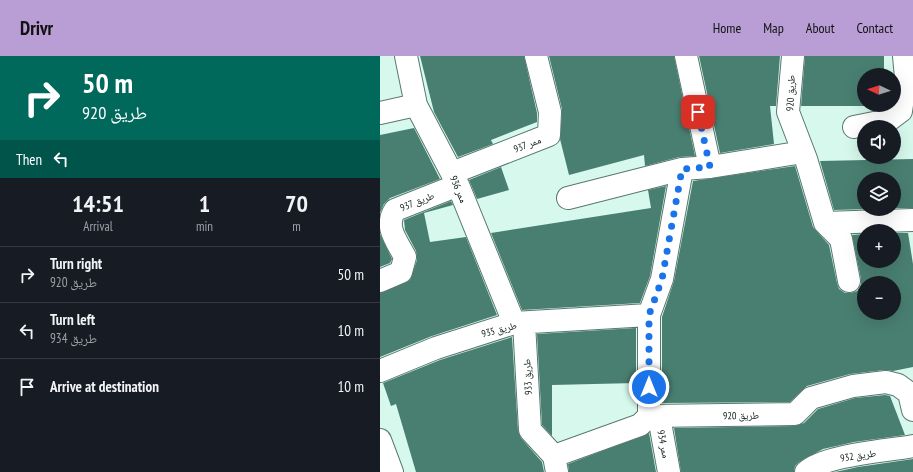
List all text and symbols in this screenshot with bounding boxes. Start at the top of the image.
text: Drivr [20,16,53,40]
text: Home [713,19,741,37]
text: Map [763,19,784,37]
text: About [806,19,835,37]
text: Contact [857,19,893,37]
text: 50 m [82,64,133,101]
north arrow [857,68,901,112]
map controls [857,68,901,320]
icon: right [16,72,68,124]
street label: طريق 920 [783,74,798,111]
pin [681,95,715,129]
text: طريق 920 [82,101,147,124]
icon: arrive [687,101,709,123]
button: sound [857,120,901,164]
street label: ممر 937 [512,133,543,156]
icon: left [50,148,72,170]
text: Then [16,150,42,169]
button: layers [857,172,901,216]
street label: ممر 936 [447,174,470,205]
text: 14:51 [72,188,124,219]
text: 1 [199,188,210,219]
text: 70 [285,188,308,219]
street label: طريق 937 [398,189,437,214]
text: Arrival [83,218,113,235]
text: min [196,218,213,235]
text: m [292,218,301,235]
button: + [857,224,901,268]
text: Turn right [50,254,102,273]
icon: right [16,264,38,286]
text: 50 m [338,265,364,284]
text: طريق 920 [50,274,97,291]
button: − [857,276,901,320]
text: Turn left [50,310,95,329]
street label: طريق 935 [480,318,519,340]
icon: left [16,320,38,342]
text: 10 m [338,321,364,340]
text: طريق 934 [50,330,97,347]
street label: طريق 933 [520,358,535,395]
position arrow [628,366,670,408]
icon: arrive [16,376,38,398]
text: Arrive at destination [50,377,159,396]
text: 10 m [338,377,364,396]
street label: طريق 920 [723,409,760,422]
street label: ممر 934 [654,429,673,460]
street label: طريق 932 [839,446,877,465]

